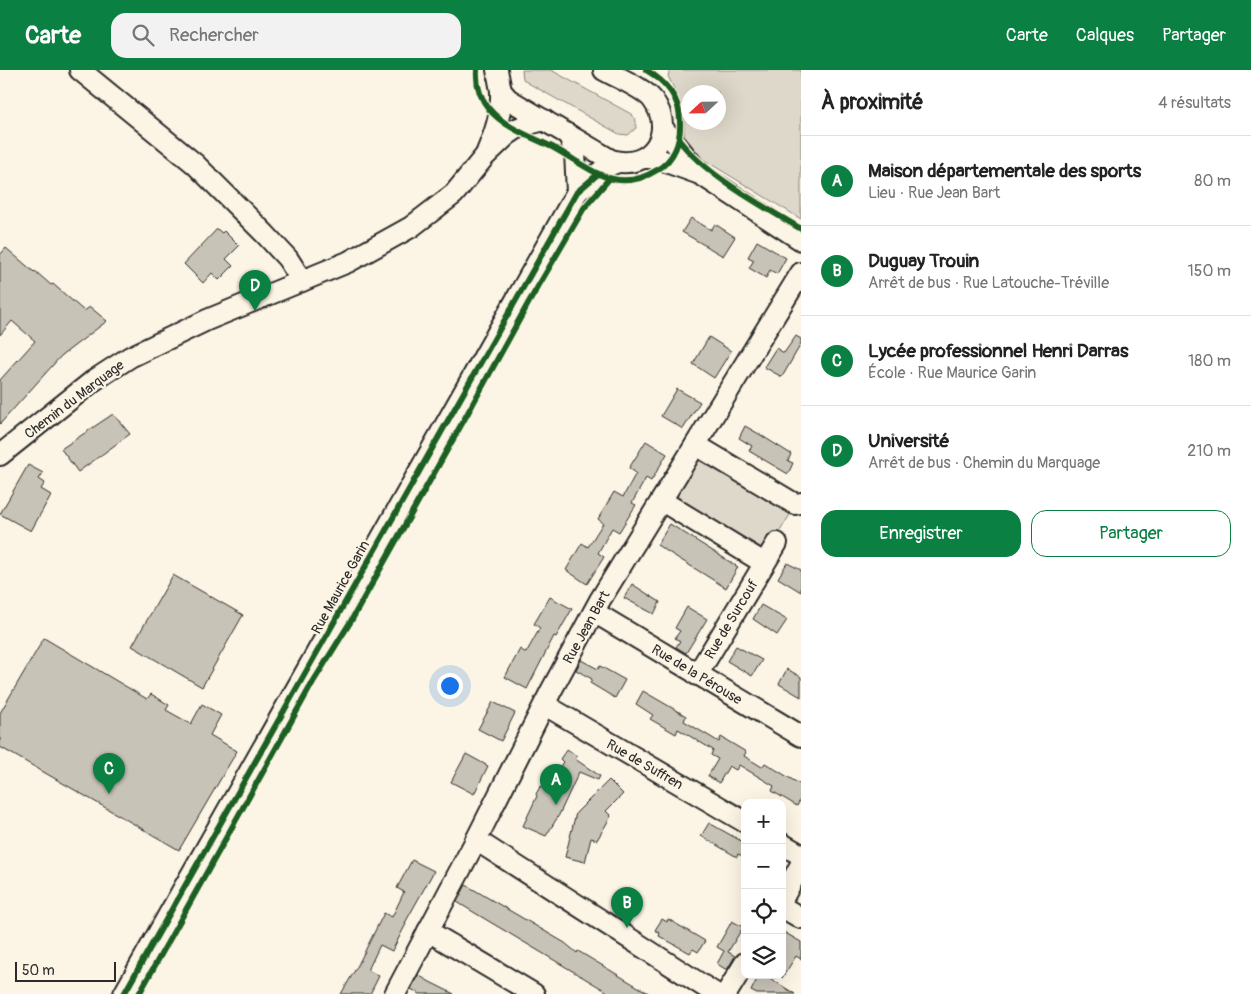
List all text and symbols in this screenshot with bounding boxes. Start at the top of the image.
search box [111,13,461,58]
text: Carte [25,21,81,50]
icon: search [129,21,157,49]
text: Rechercher [169,23,259,47]
text: Carte [1006,24,1048,47]
text: Calques [1076,24,1134,47]
text: Partager [1162,24,1226,47]
north arrow [681,85,726,130]
text: À proximité [821,89,924,116]
text: 4 résultats [1158,93,1231,113]
text: Maison départementale des sports [868,159,1141,183]
text: A [832,171,842,191]
text: 80 m [1194,171,1231,191]
text: Lieu · Rue Jean Bart [868,183,1000,203]
text: Duguay Trouin [868,249,979,273]
text: B [832,261,842,281]
text: 150 m [1187,261,1231,281]
pin: D [239,270,271,311]
text: Arrêt de bus · Rue Latouche-Tréville [868,273,1109,293]
text: Lycée professionnel Henri Darras [868,339,1128,363]
text: C [832,351,842,371]
text: 180 m [1188,351,1231,371]
street label: Chemin du Marquage [21,356,128,442]
text: École · Rue Maurice Garin [868,363,1036,383]
text: Université [868,429,950,453]
text: D [832,441,842,461]
text: 210 m [1187,441,1231,461]
text: Arrêt de bus · Chemin du Marquage [868,453,1100,473]
button: Enregistrer [821,510,1021,557]
button: Partager [1031,510,1231,557]
street label: Rue Maurice Garin [308,538,373,637]
street label: Rue de Surcouf [701,576,762,662]
street label: Rue Jean Bart [559,587,614,667]
street label: Rue de la Pérouse [648,641,745,708]
your location [437,673,463,699]
street label: Rue de Suffren [603,736,686,793]
pin: C [93,753,125,794]
pin: A [540,764,572,805]
map controls [741,799,786,979]
button: + [741,799,786,844]
button: − [741,844,786,889]
pin: B [611,887,643,928]
button: locate [741,889,786,934]
button: layers [741,934,786,979]
scale bar [15,959,116,982]
text: 50 m [22,962,55,979]

